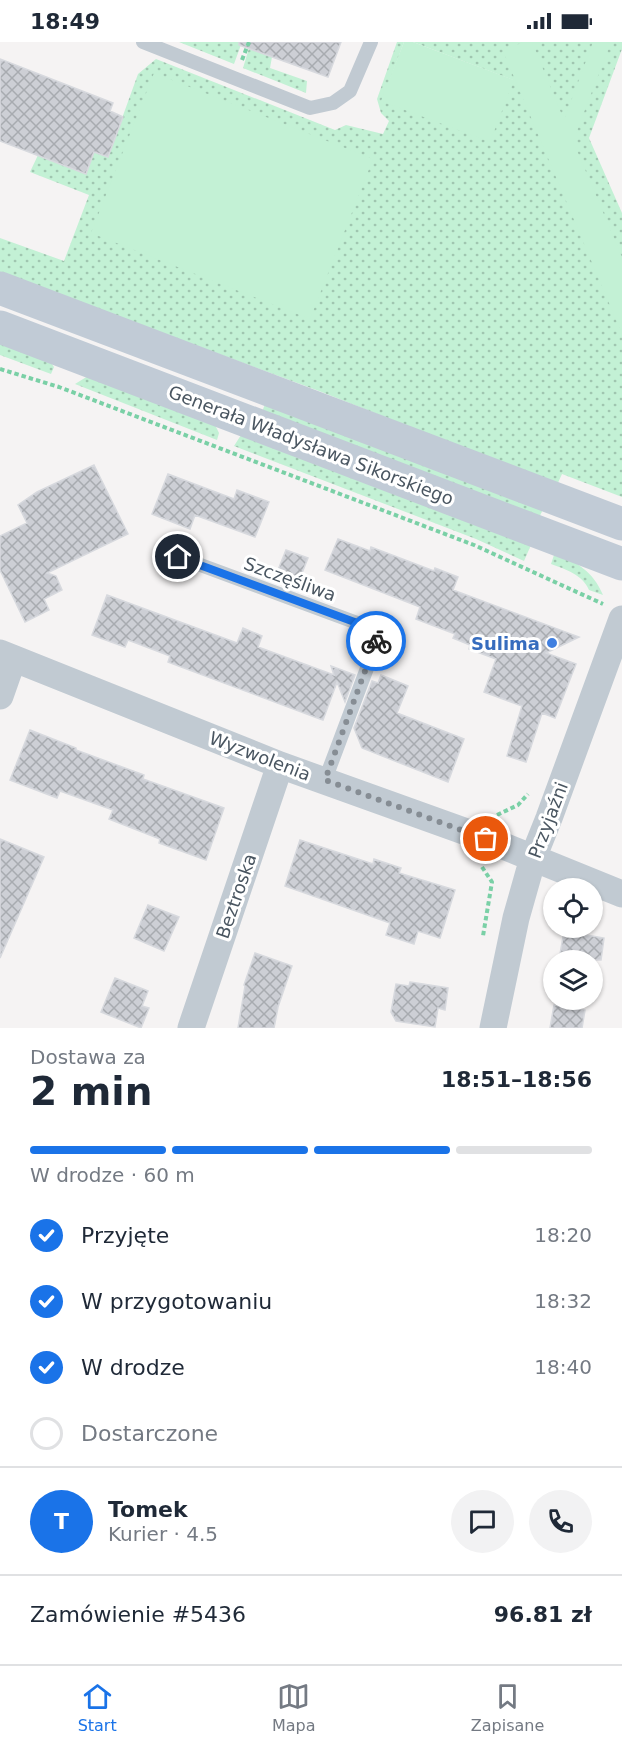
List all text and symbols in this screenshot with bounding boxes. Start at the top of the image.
text: 18:49 [30,9,100,34]
street label: Generała Władysława Sikorskiego [165,381,457,509]
pin [152,531,203,582]
icon: home [161,540,194,573]
street label: Szczęśliwa [241,553,339,605]
courier [346,611,406,671]
icon: bike [360,625,393,658]
place label: Sulima [471,633,540,654]
marker: Sulima [545,636,559,650]
street label: Wyzwolenia [206,727,314,785]
street label: Przyjaźni [524,779,572,861]
pin [460,813,511,864]
icon: bag [469,822,502,855]
street label: Beztroska [212,851,260,941]
map controls [543,878,603,1010]
button: locate [543,878,603,938]
button: layers [543,950,603,1010]
text: Dostawa za [30,1045,146,1069]
text: 18:51–18:56 [441,1067,592,1092]
text: 2 min [30,1069,152,1114]
text: W drodze · 60 m [30,1163,195,1187]
icon: check [30,1219,63,1252]
text: Przyjęte [81,1223,169,1248]
text: 18:20 [534,1223,592,1247]
icon: check [30,1285,63,1318]
text: W przygotowaniu [81,1289,272,1314]
text: 18:32 [534,1289,592,1313]
icon: check [30,1351,63,1384]
text: W drodze [81,1355,185,1380]
text: 18:40 [534,1355,592,1379]
text: Dostarczone [81,1421,218,1446]
button: chat [451,1490,514,1553]
button: phone [529,1490,592,1553]
text: Tomek [108,1497,188,1522]
text: T [54,1509,69,1534]
text: Kurier · 4.5 [108,1522,218,1546]
text: Zamówienie #5436 [30,1602,246,1627]
text: 96.81 zł [494,1602,592,1627]
tab: Start [78,1680,117,1735]
tab: Mapa [272,1680,316,1735]
tab: Zapisane [471,1680,544,1735]

